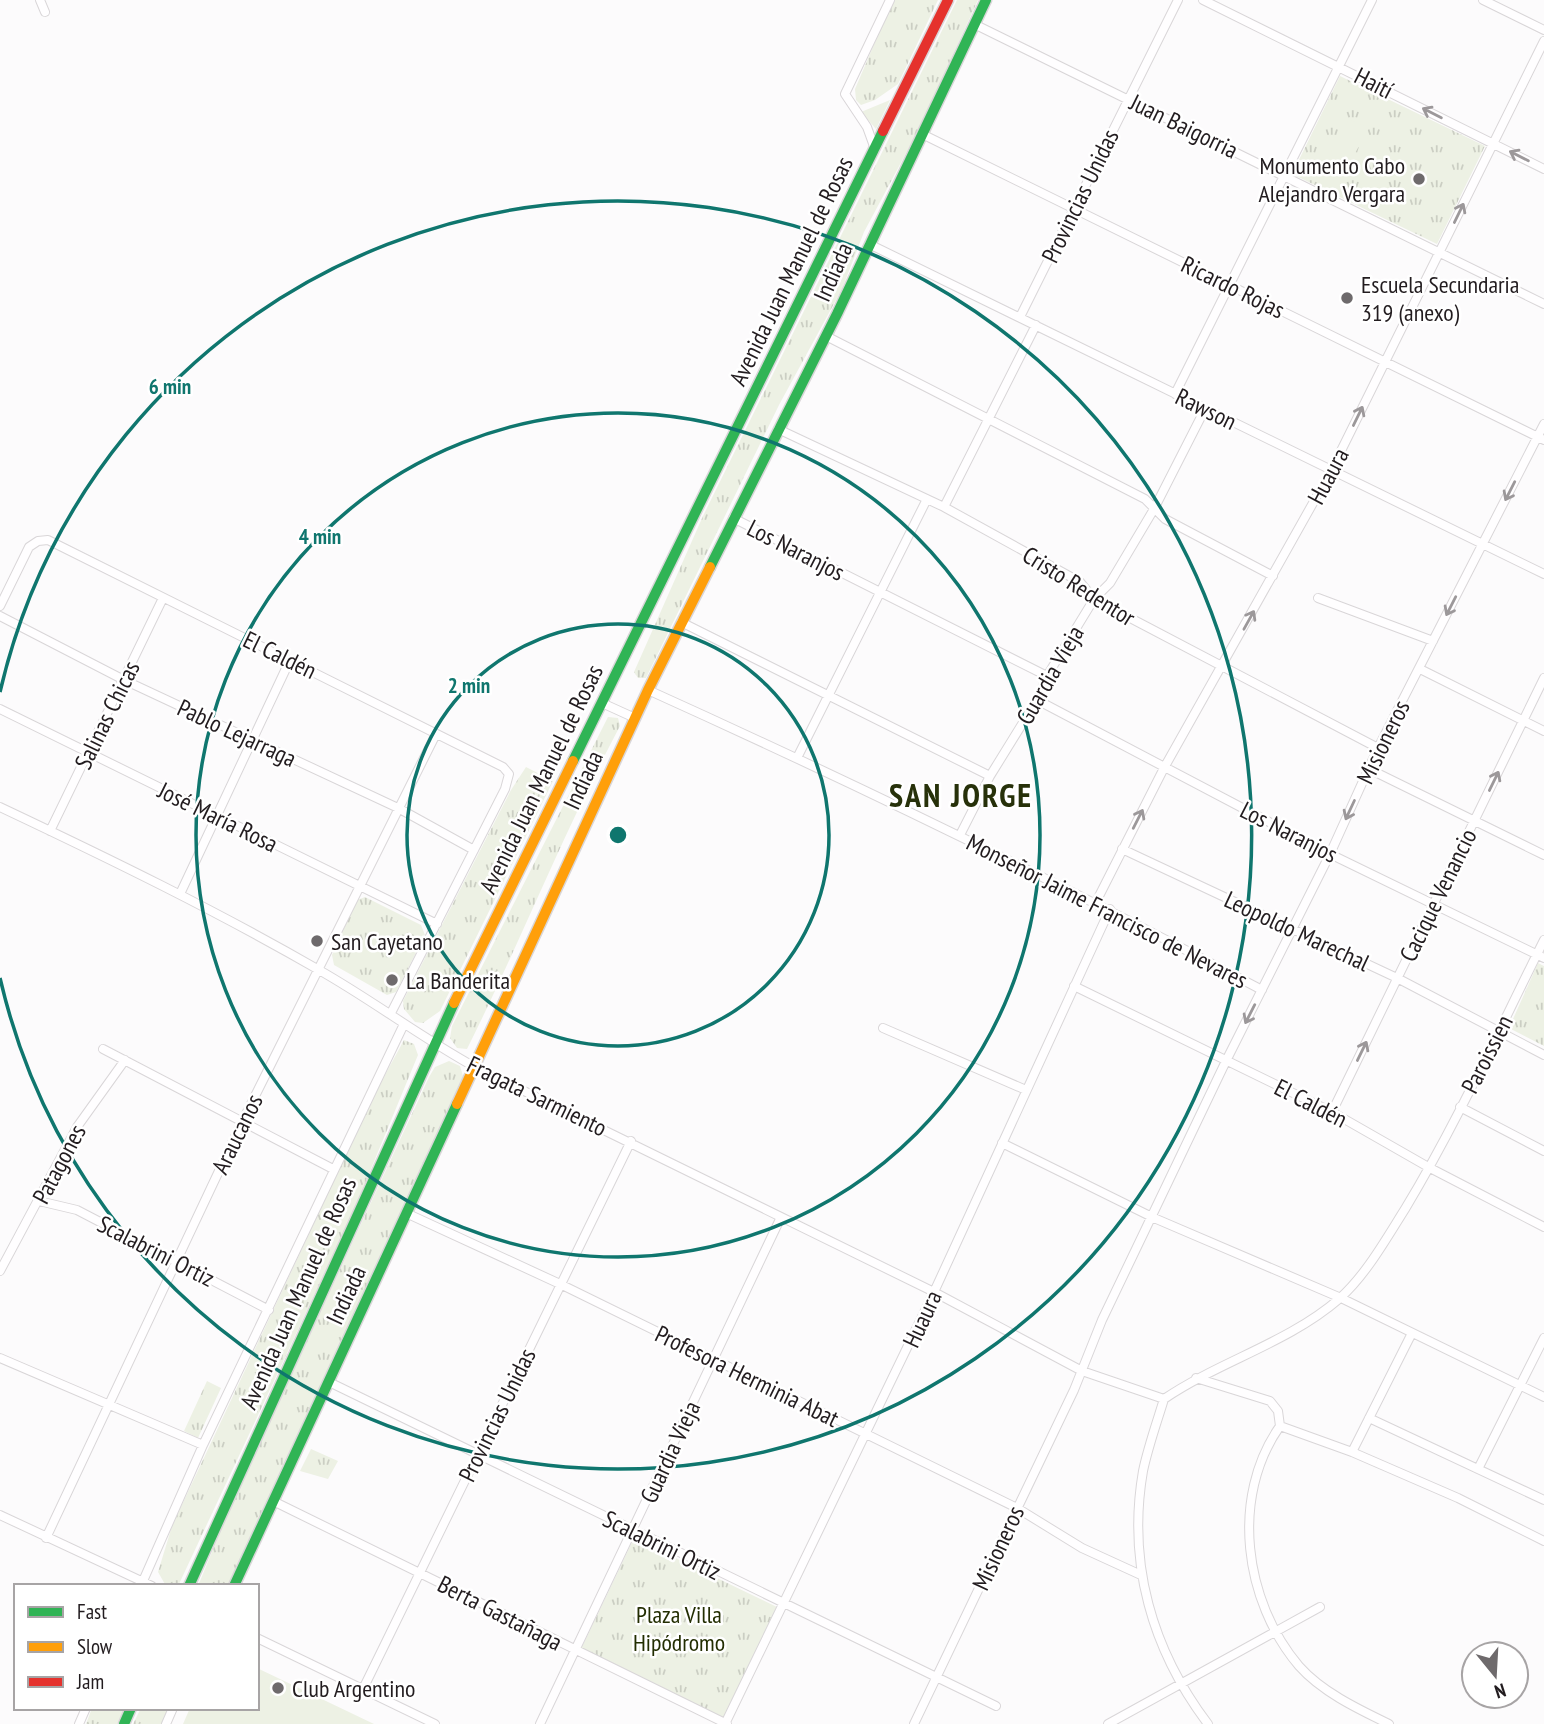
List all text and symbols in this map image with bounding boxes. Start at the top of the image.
street label: Haití [1349,60,1399,106]
street label: Juan Baigorria [1124,86,1243,165]
one-way arrow [1423,105,1443,119]
street label: Provincias Unidas [1034,124,1126,268]
one-way arrow [1509,149,1530,163]
place label: Monumento Cabo Alejandro Vergara [1258,150,1405,209]
street label: Avenida Juan Manuel de Rosas [722,152,860,390]
marker: Monumento Cabo Alejandro Vergara [1411,171,1427,187]
one-way arrow [1453,203,1467,224]
street label: Indiada [806,238,860,306]
street label: Ricardo Rojas [1176,249,1290,325]
place label: Escuela Secundaria 319 (anexo) [1361,269,1519,328]
marker: Escuela Secundaria 319 (anexo) [1339,290,1355,306]
text: 6 min [149,373,191,400]
street label: Rawson [1170,381,1242,437]
one-way arrow [1352,406,1366,427]
street label: Huaura [1300,442,1356,510]
one-way arrow [1503,480,1516,501]
street label: Los Naranjos [742,512,850,588]
text: 4 min [299,523,341,550]
street label: Cristo Redentor [1017,539,1141,633]
one-way arrow [1444,595,1457,616]
one-way arrow [1242,610,1256,631]
street label: Guardia Vieja [1009,620,1091,730]
street label: El Caldén [238,624,322,686]
street label: Salinas Chicas [67,656,147,774]
street label: Avenida Juan Manuel de Rosas [472,660,610,898]
text: 2 min [448,672,490,699]
street label: Pablo Lejarraga [173,692,301,774]
street label: Misioneros [1349,695,1417,789]
street label: Indiada [556,746,610,814]
one-way arrow [1488,771,1502,792]
street label: José María Rosa [152,774,283,859]
district label: SAN JORGE [889,774,1033,816]
street label: Los Naranjos [1235,794,1343,870]
one-way arrow [1343,799,1356,820]
one-way arrow [1131,809,1145,830]
centre of rings [606,823,630,847]
street label: Cacique Venancio [1393,824,1483,966]
street label: Monseñor Jaime Francisco de Nevares [961,827,1253,995]
street label: Leopoldo Marechal [1219,884,1375,978]
place label: San Cayetano [331,926,443,957]
marker: San Cayetano [309,933,325,949]
place label: La Banderita [406,965,510,996]
marker: La Banderita [384,972,400,988]
one-way arrow [1242,1003,1256,1024]
street label: Paroissien [1454,1010,1520,1098]
one-way arrow [1355,1041,1369,1062]
street label: Fragata Sarmiento [462,1049,612,1143]
street label: El Caldén [1269,1072,1353,1134]
street label: Araucanos [204,1089,270,1179]
street label: Patagones [25,1119,93,1209]
street label: Avenida Juan Manuel de Rosas [233,1172,363,1414]
street label: Scalabrini Ortiz [92,1208,220,1294]
street label: Indiada [319,1261,373,1329]
street label: Huaura [895,1285,949,1353]
street label: Profesora Herminia Abat [650,1318,844,1434]
street label: Provincias Unidas [451,1343,543,1487]
street label: Guardia Vieja [633,1396,707,1508]
street label: Misioneros [965,1501,1031,1595]
street label: Scalabrini Ortiz [598,1503,726,1587]
street label: Berta Gastañaga [433,1568,567,1658]
legend [14,1584,259,1710]
text: Fast [77,1598,107,1625]
park label: Plaza Villa Hipódromo [633,1599,725,1658]
text: Slow [77,1633,113,1660]
north arrow [1460,1640,1530,1710]
text: Jam [76,1668,104,1695]
place label: Club Argentino [292,1673,415,1704]
text: N [1492,1678,1509,1704]
marker: Club Argentino [270,1680,286,1696]

